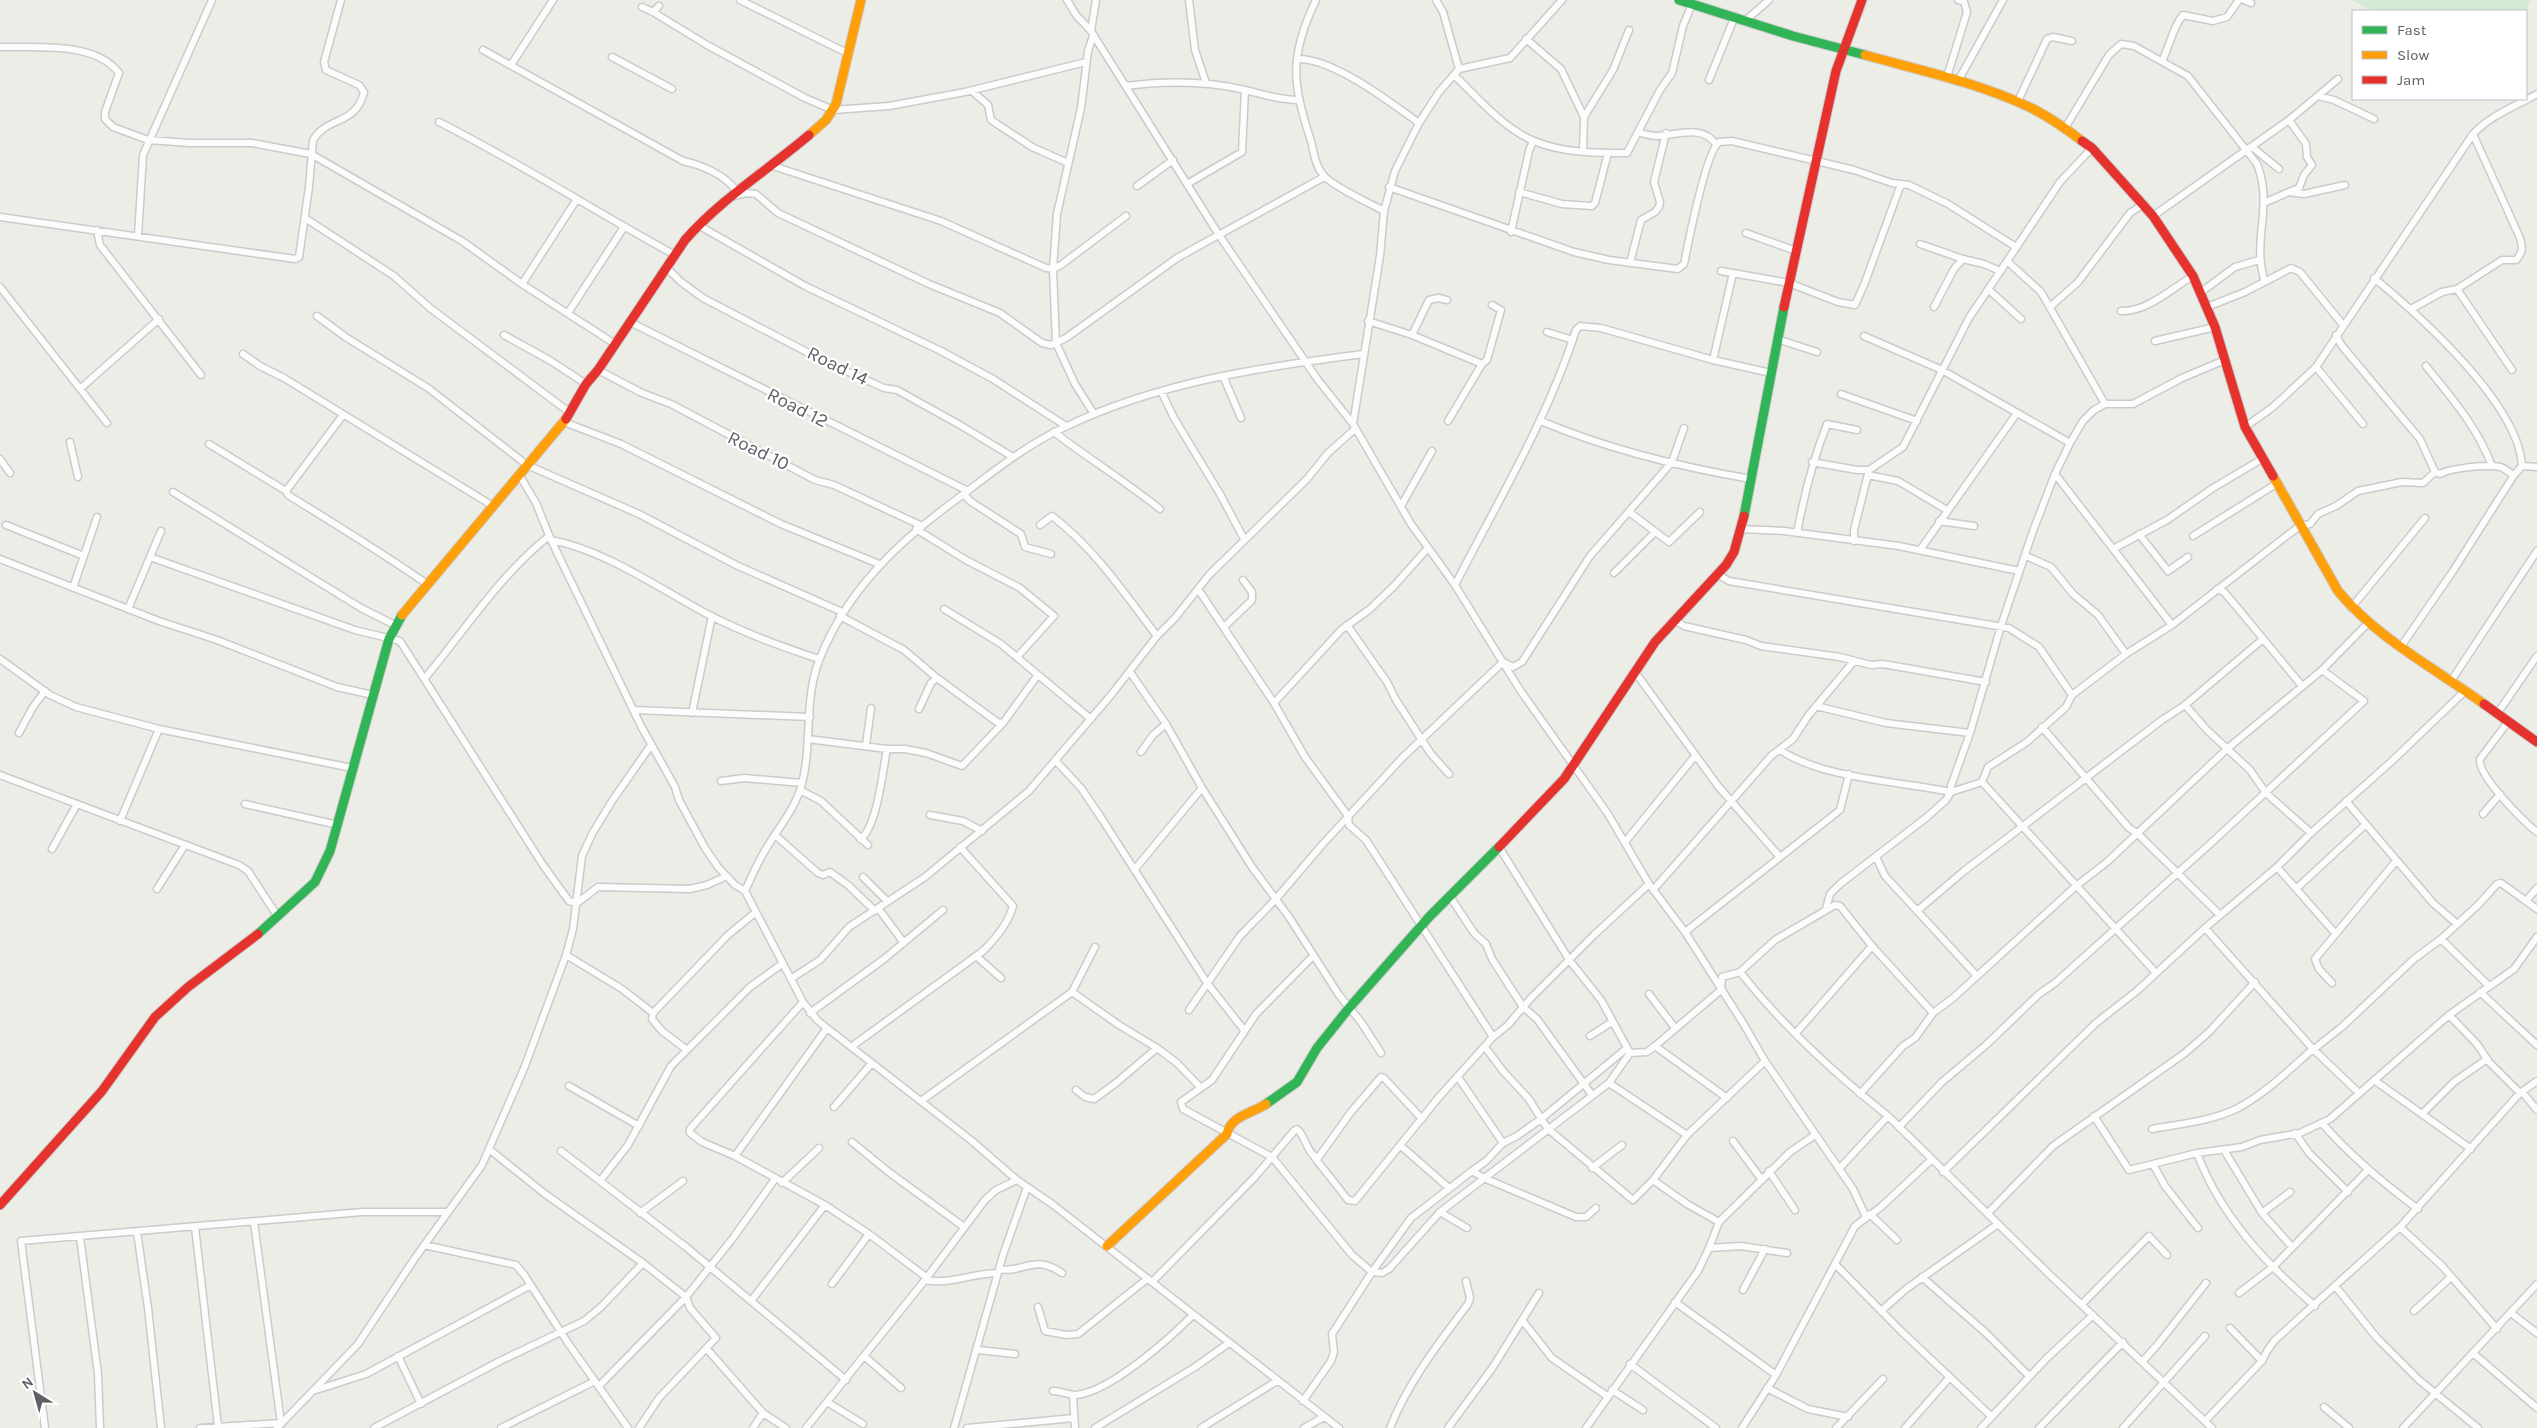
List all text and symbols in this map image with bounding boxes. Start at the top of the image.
legend [2352,10,2527,100]
text: Fast [2397,21,2427,39]
text: Slow [2397,46,2429,64]
text: Jam [2397,71,2425,89]
street label: Road 14 [803,342,872,390]
street label: Road 12 [763,383,832,433]
street label: Road 10 [724,427,793,475]
north arrow [10,1368,60,1418]
text: N [18,1373,37,1393]

